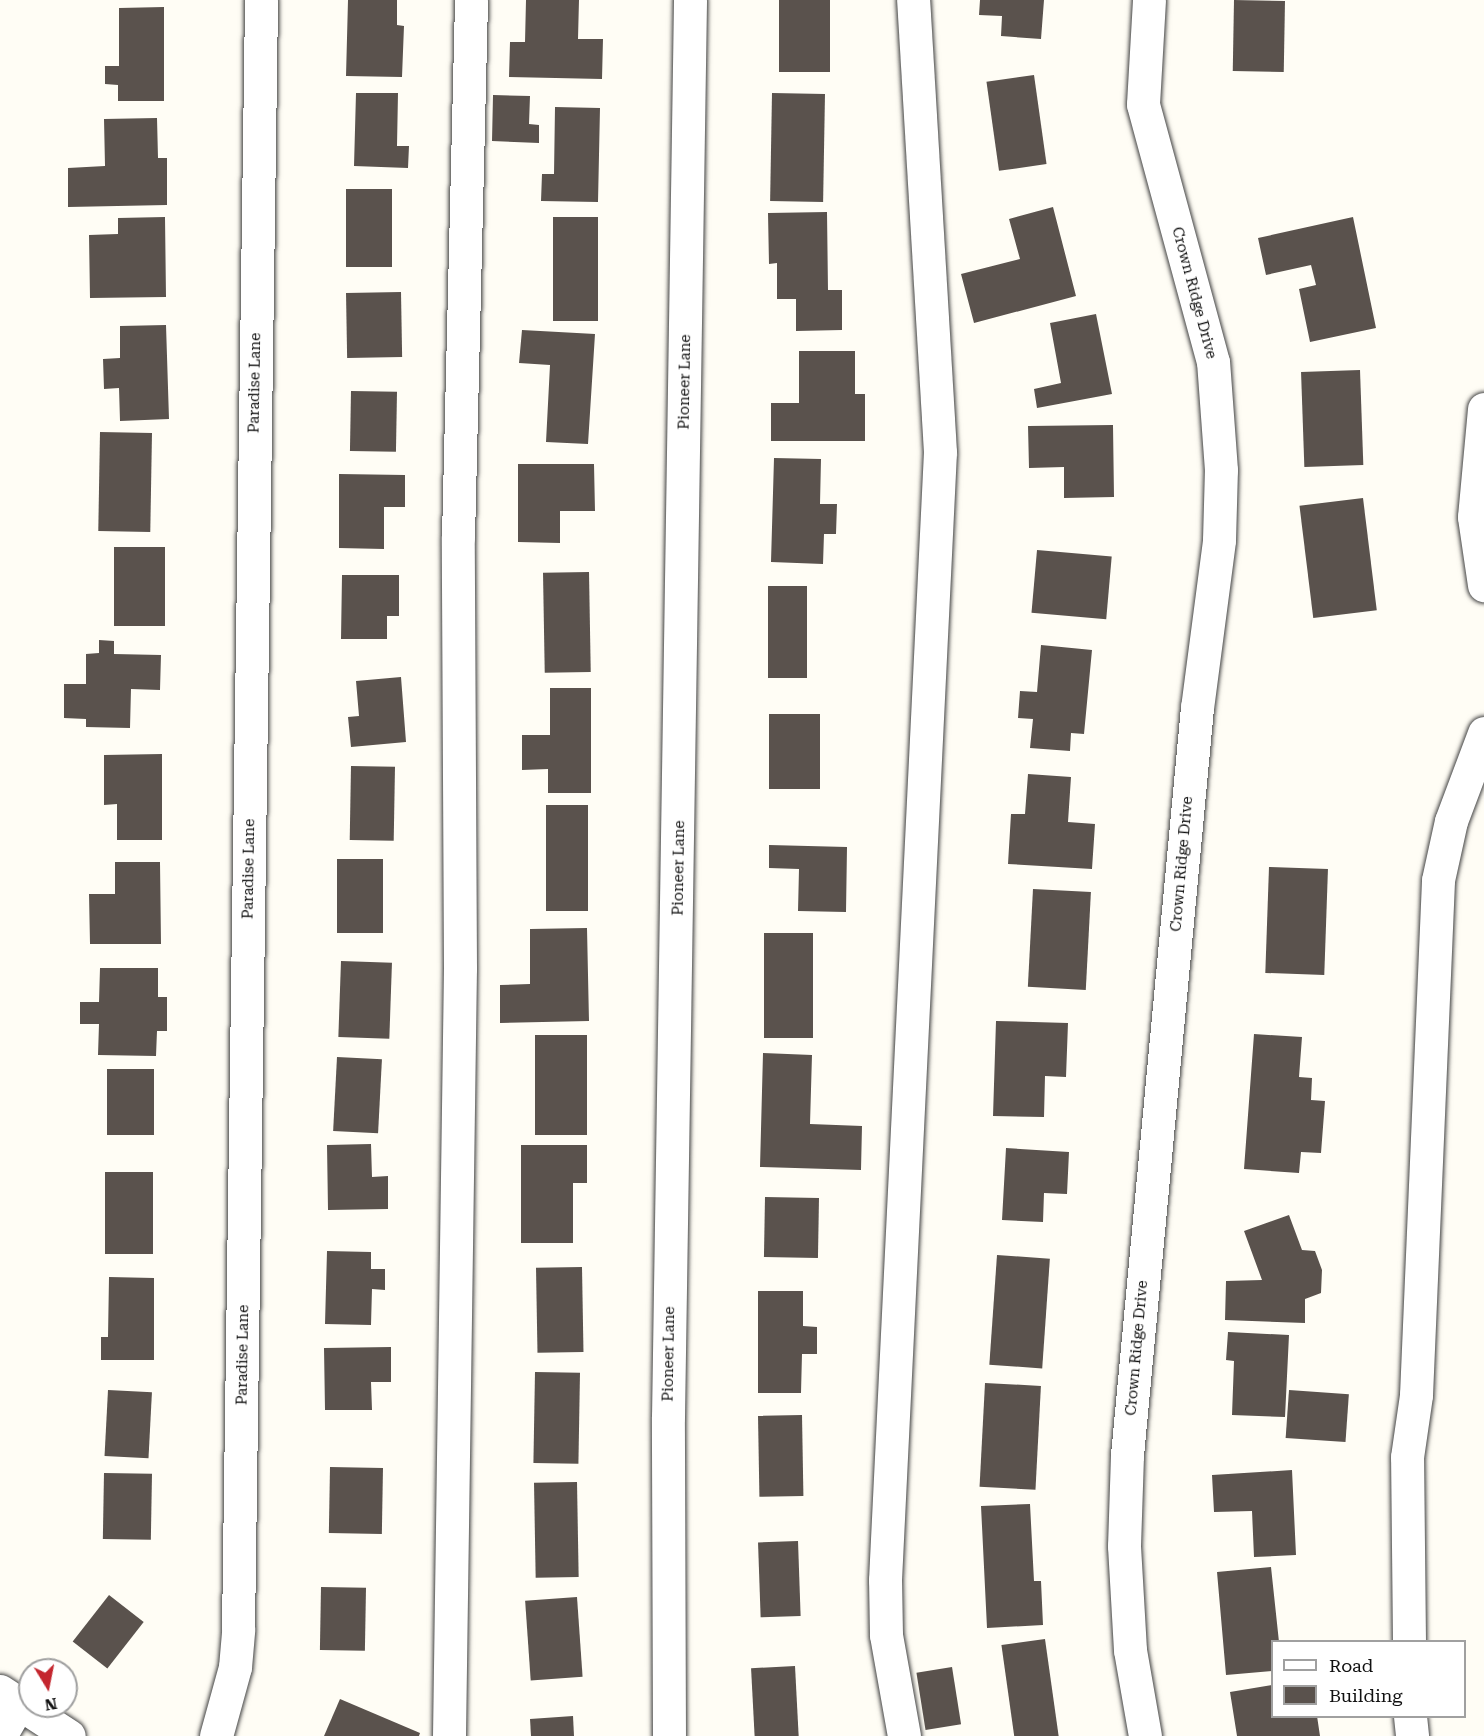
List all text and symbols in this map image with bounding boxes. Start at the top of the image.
street label: Crown Ridge Drive [1168,225,1220,361]
street label: Paradise Lane [245,333,265,433]
street label: Pioneer Lane [675,334,695,430]
street label: Crown Ridge Drive [1167,796,1197,932]
street label: Paradise Lane [239,819,259,919]
street label: Pioneer Lane [669,820,689,916]
street label: Crown Ridge Drive [1122,1280,1152,1416]
street label: Paradise Lane [233,1305,253,1405]
street label: Pioneer Lane [659,1306,679,1402]
legend [1271,1640,1466,1718]
text: Road [1329,1655,1373,1676]
north arrow [18,1658,78,1718]
text: Building [1329,1685,1403,1706]
text: N [43,1694,59,1715]

